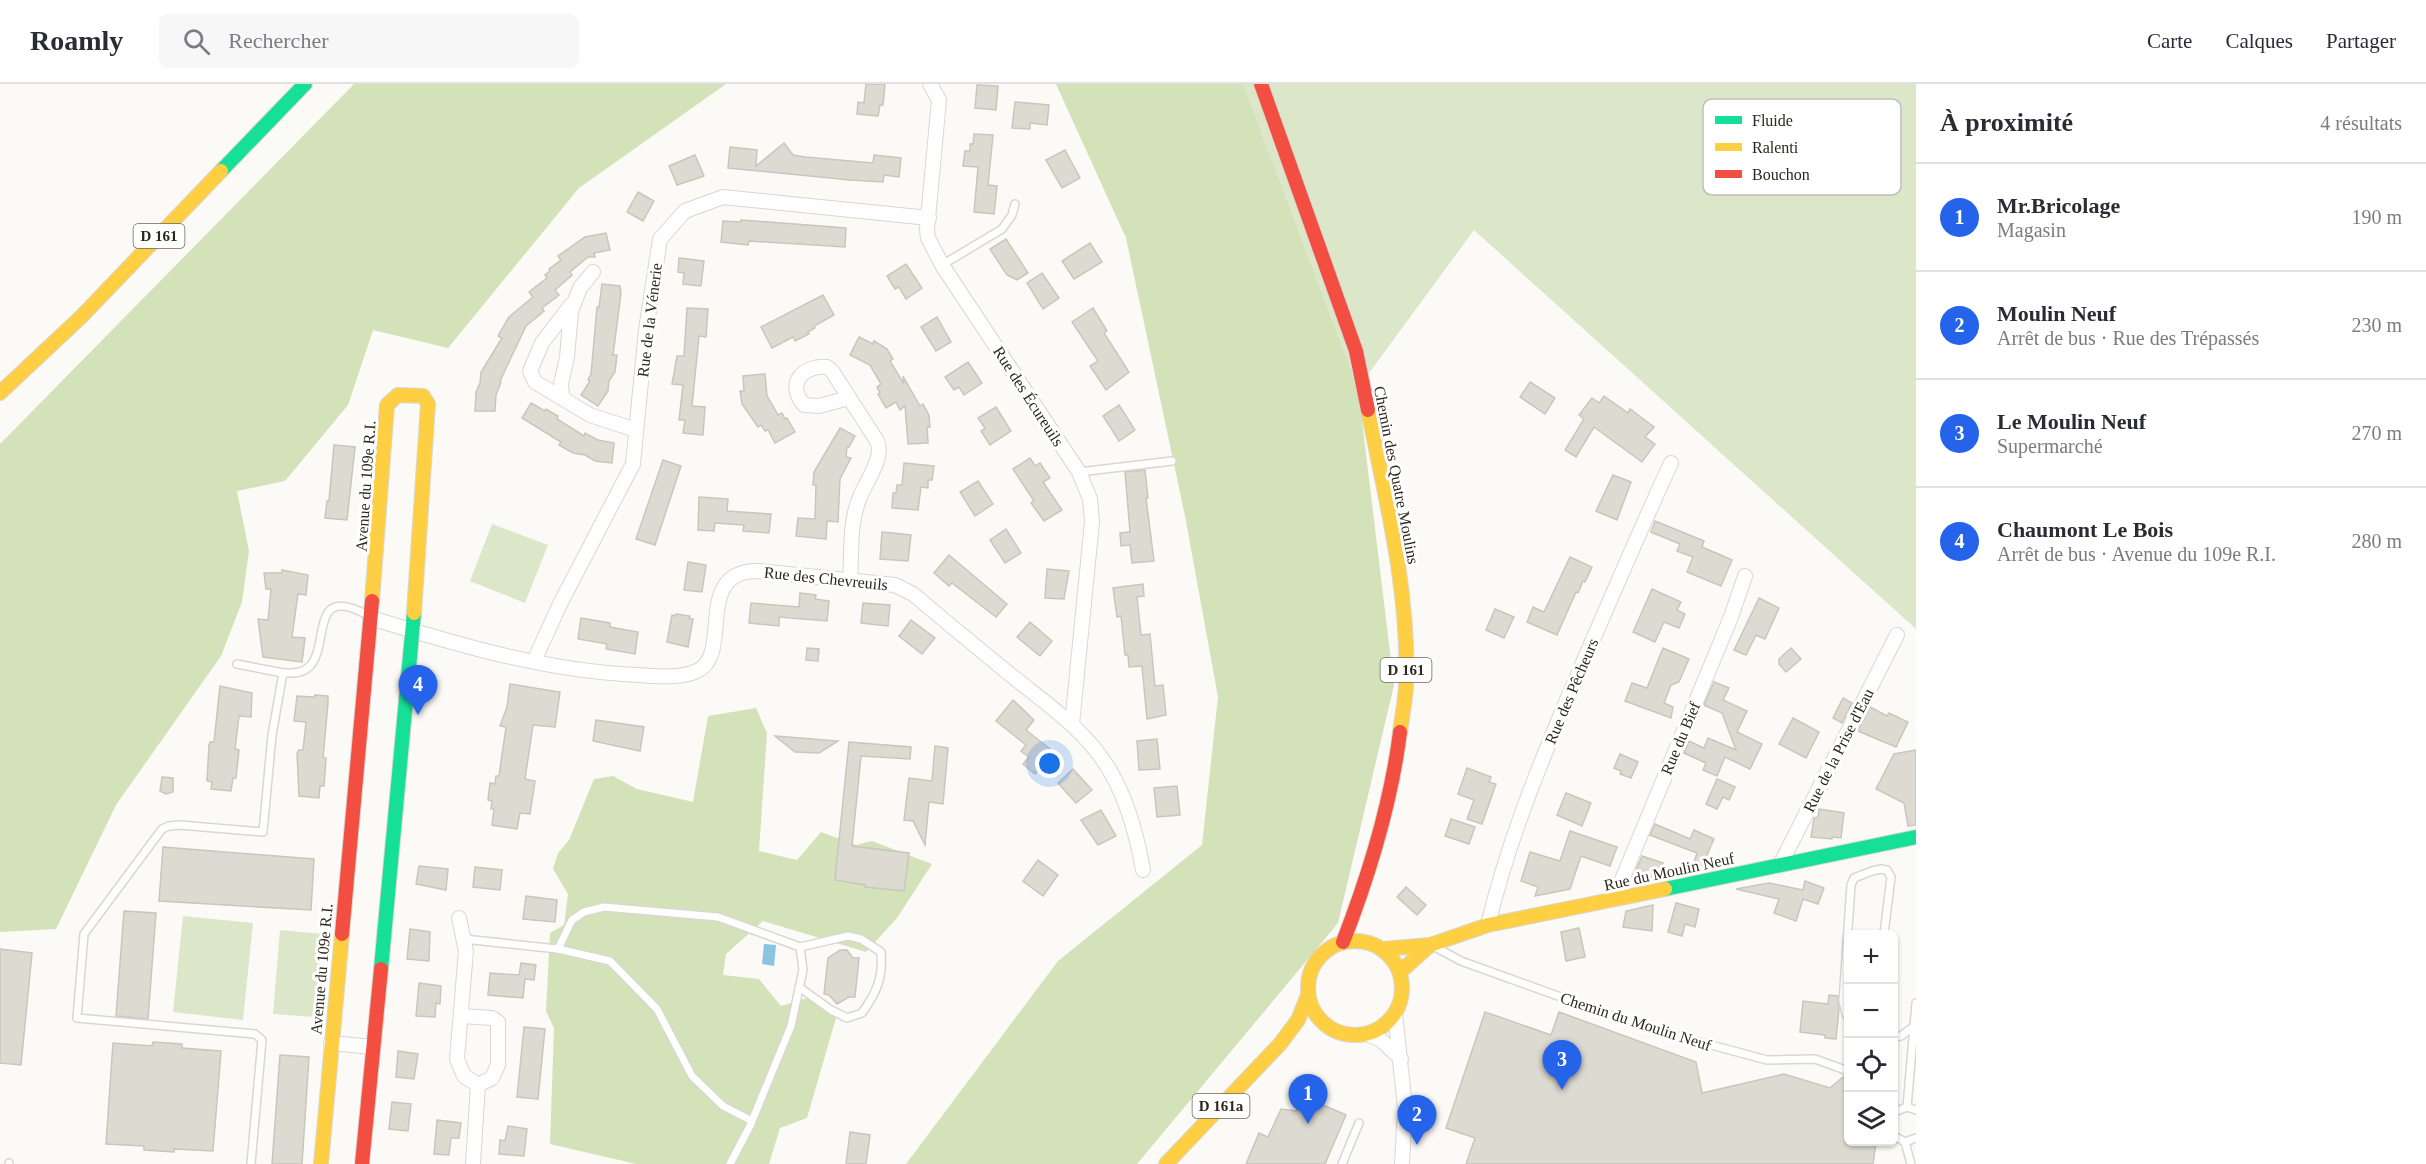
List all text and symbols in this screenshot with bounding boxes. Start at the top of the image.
search box [159,14,579,68]
text: Roamly [30,25,123,56]
icon: search [180,25,213,58]
text: Rechercher [228,28,328,53]
text: Carte [2147,29,2192,53]
text: Calques [2225,29,2293,53]
text: Partager [2326,29,2396,53]
legend [1703,99,1901,195]
text: À proximité [1940,108,2073,137]
text: Fluide [1752,112,1793,129]
text: 4 résultats [2320,112,2402,134]
text: Ralenti [1752,139,1799,156]
text: Bouchon [1752,166,1810,183]
text: Mr.Bricolage [1997,193,2120,218]
text: 1 [1955,206,1965,228]
text: 190 m [2351,206,2402,228]
text: Magasin [1997,219,2066,241]
road number: D 161 [134,224,184,248]
street label: Rue de la Vénerie [634,262,665,378]
text: Moulin Neuf [1997,301,2116,326]
text: 2 [1955,314,1965,336]
text: 230 m [2351,314,2402,336]
text: Arrêt de bus · Rue des Trépassés [1997,327,2259,349]
street label: Rue des Écureuils [990,343,1068,449]
street label: Chemin des Quatre Moulins [1371,385,1422,565]
text: Le Moulin Neuf [1997,409,2146,434]
street label: Avenue du 109e R.I. [352,420,379,552]
text: 3 [1955,422,1965,444]
text: 270 m [2351,422,2402,444]
text: Supermarché [1997,435,2103,457]
text: Chaumont Le Bois [1997,517,2173,542]
text: 4 [1955,530,1965,552]
text: 280 m [2351,530,2402,552]
text: Arrêt de bus · Avenue du 109e R.I. [1997,543,2276,565]
street label: Rue des Chevreuils [763,564,889,593]
street label: Rue des Pêcheurs [1542,636,1601,746]
road number: D 161 [1380,658,1432,682]
pin: 4 [398,666,438,715]
street label: Rue de la Prise d'Eau [1800,686,1877,815]
street label: Rue du Bief [1658,699,1704,777]
your location [1035,749,1064,778]
street label: Rue du Moulin Neuf [1602,849,1737,894]
street label: Avenue du 109e R.I. [307,903,336,1035]
map controls [1844,930,1898,1146]
button: + [1844,930,1898,984]
button: − [1844,984,1898,1038]
street label: Chemin du Moulin Neuf [1558,989,1714,1054]
button: locate [1844,1038,1898,1092]
pin: 3 [1542,1040,1582,1090]
pin: 1 [1288,1074,1328,1124]
button: layers [1844,1092,1898,1146]
road number: D 161a [1192,1094,1250,1118]
pin: 2 [1398,1096,1436,1145]

